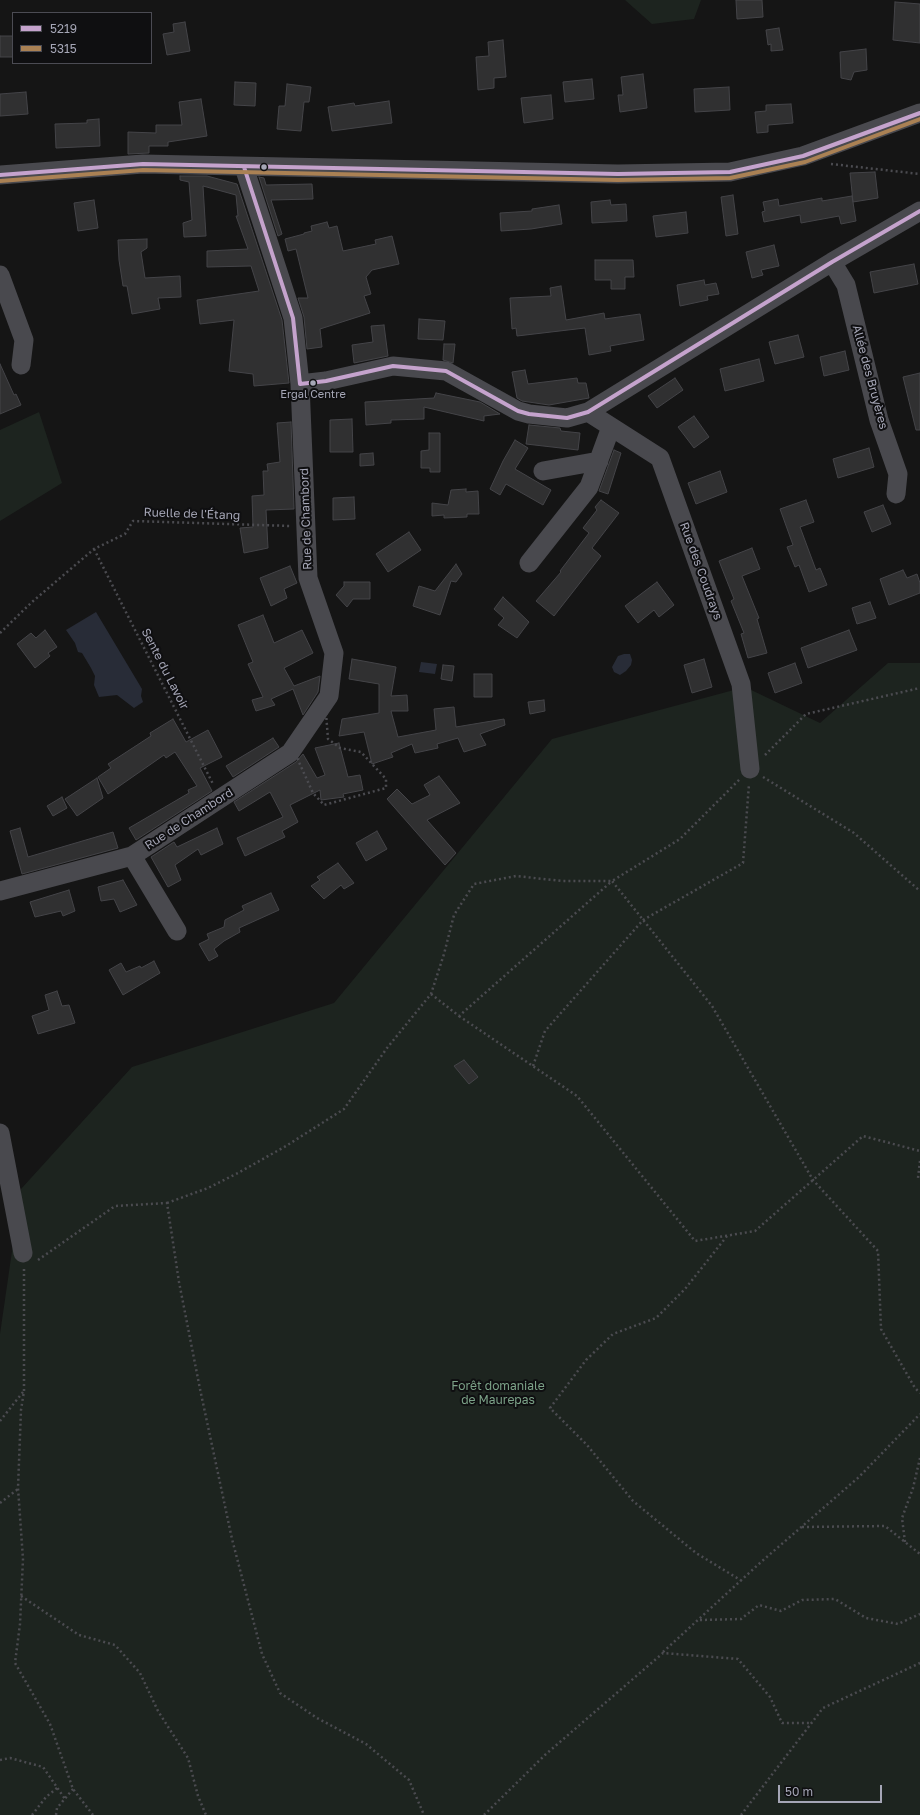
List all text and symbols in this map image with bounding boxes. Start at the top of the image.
legend [12,12,152,64]
text: 5219 [50,21,77,36]
text: 5315 [50,41,77,56]
unlabelled marker [259,162,269,172]
street label: Allée des Bruyères [849,323,891,431]
marker: Ergal Centre [308,378,318,388]
place label: Ergal Centre [280,388,346,402]
street label: Rue de Chambord [297,468,315,570]
street label: Ruelle de l'Étang [143,505,241,523]
street label: Rue des Coudrays [677,520,725,622]
street label: Sente du Lavoir [138,626,192,712]
street label: Rue de Chambord [142,785,236,853]
park label: Forêt domaniale de Maurepas [451,1379,545,1407]
scale bar [780,1777,884,1803]
text: 50 m [785,1784,813,1799]

